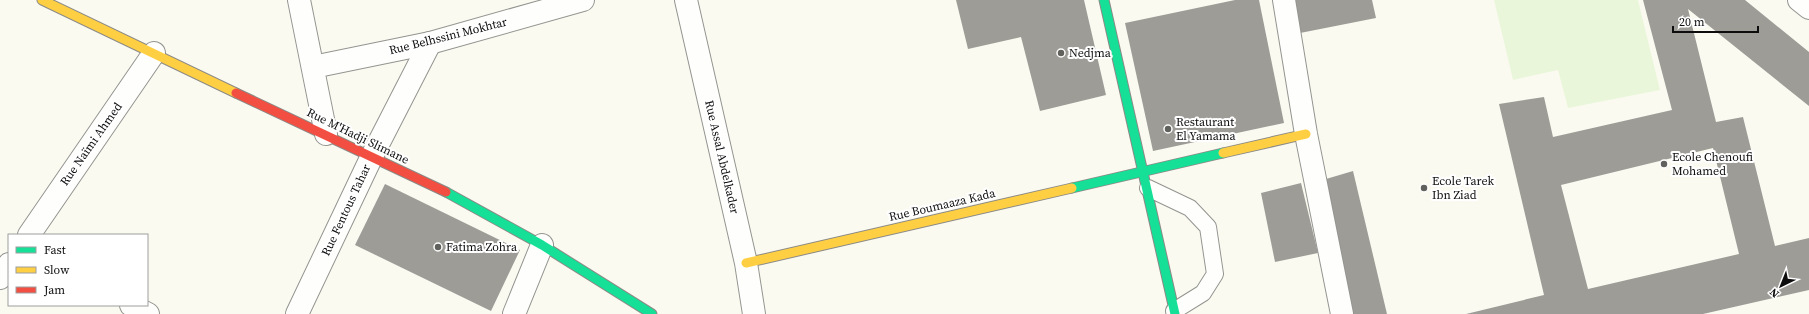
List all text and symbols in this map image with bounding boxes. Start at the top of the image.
scale bar [1673,8,1758,34]
street label: Rue Belhssini Mokhtar [387,14,509,58]
text: 20 m [1679,14,1705,30]
place label: Nedjma [1069,45,1112,61]
marker: Nedjma [1056,48,1066,58]
street label: Rue Naïmi Ahmed [56,99,126,189]
street label: Rue Assal Abdelkader [701,99,743,215]
street label: Rue M'Hadji Slimane [304,104,412,168]
place label: Restaurant El Yamama [1176,114,1237,144]
marker: Restaurant El Yamama [1163,124,1173,134]
place label: Ecole Chenoufi Mohamed [1672,149,1753,179]
marker: Ecole Chenoufi Mohamed [1659,159,1669,169]
street label: Rue Fentous Tahar [318,161,374,259]
place label: Ecole Tarek Ibn Ziad [1432,173,1495,203]
marker: Ecole Tarek Ibn Ziad [1419,183,1429,193]
street label: Rue Boumaaza Kada [887,185,998,225]
legend [8,234,148,306]
place label: Fatima Zohra [446,239,518,255]
text: Fast [44,242,66,258]
marker: Fatima Zohra [433,242,443,252]
text: Slow [44,262,70,278]
north arrow [1761,266,1801,306]
text: Jam [43,282,65,298]
text: N [1766,285,1783,301]

